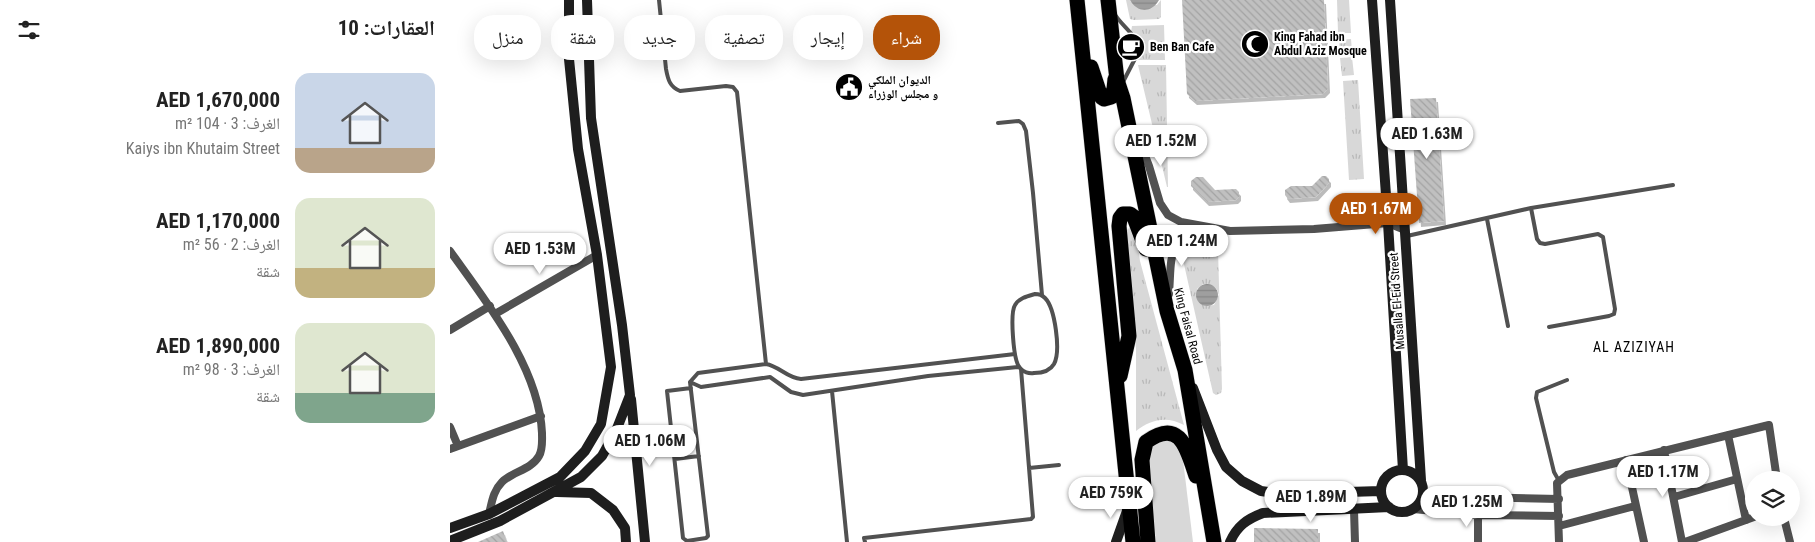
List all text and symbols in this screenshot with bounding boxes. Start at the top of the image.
chip: منزل [474,15,541,60]
chip: شقة [551,15,614,60]
chip: جديد [624,15,695,60]
chip: تصفية [705,15,783,60]
chip: إيجار [793,15,863,60]
chip: شراء [873,15,940,60]
icon: filters [15,16,43,44]
text: العقارات: 10 [338,16,435,40]
mosque icon: King Fahad ibn Abdul Aziz Mosque [1240,29,1270,59]
place label: King Fahad ibn Abdul Aziz Mosque [1274,30,1367,58]
cafe icon: Ben Ban Cafe [1116,32,1146,62]
place label: Ben Ban Cafe [1150,40,1214,54]
public building icon: الديوان الملكي و مجلس الوزراء [834,72,864,102]
place label: الديوان الملكي و مجلس الوزراء [868,73,938,102]
text: AED 1,670,000 [156,88,280,112]
icon: home [335,93,395,153]
text: الغرف: 3 · 104 m² [175,114,280,133]
pin: AED 1.63M [1370,118,1484,160]
pin: AED 1.52M [1104,124,1218,167]
text: AED 1.63M [1391,124,1463,143]
text: AED 1.52M [1125,131,1197,150]
text: Kaiys ibn Khutaim Street [126,139,280,158]
pin: AED 1.67M [1319,192,1433,235]
text: AED 1.67M [1340,199,1412,218]
text: AED 1,170,000 [156,209,280,233]
icon: home [335,218,395,278]
pin: AED 1.24M [1125,224,1239,267]
text: AED 1.24M [1146,231,1218,250]
pin: AED 1.53M [483,232,597,275]
text: الغرف: 2 · 56 m² [183,235,280,254]
text: AED 1.53M [504,239,576,258]
street label: Musalla El-Eid Street [1387,252,1407,350]
text: شقة [256,262,280,281]
street label: King Faisal Road [1171,286,1205,366]
text: AED 1,890,000 [156,334,280,358]
district label: AL AZIZIYAH [1593,339,1675,355]
icon: home [335,343,395,403]
text: الغرف: 3 · 98 m² [183,360,280,379]
text: شقة [256,387,280,406]
pin: AED 1.06M [593,424,707,467]
text: AED 1.06M [614,431,686,450]
pin: AED 1.17M [1606,456,1720,498]
text: AED 1.17M [1627,462,1699,481]
map controls [1745,471,1800,526]
button: layers [1745,471,1800,526]
pin: AED 759K [1059,476,1163,519]
pin: AED 1.89M [1254,480,1368,523]
text: AED 759K [1079,483,1143,502]
pin: AED 1.25M [1410,486,1524,528]
text: AED 1.89M [1275,487,1347,506]
text: AED 1.25M [1431,492,1503,511]

